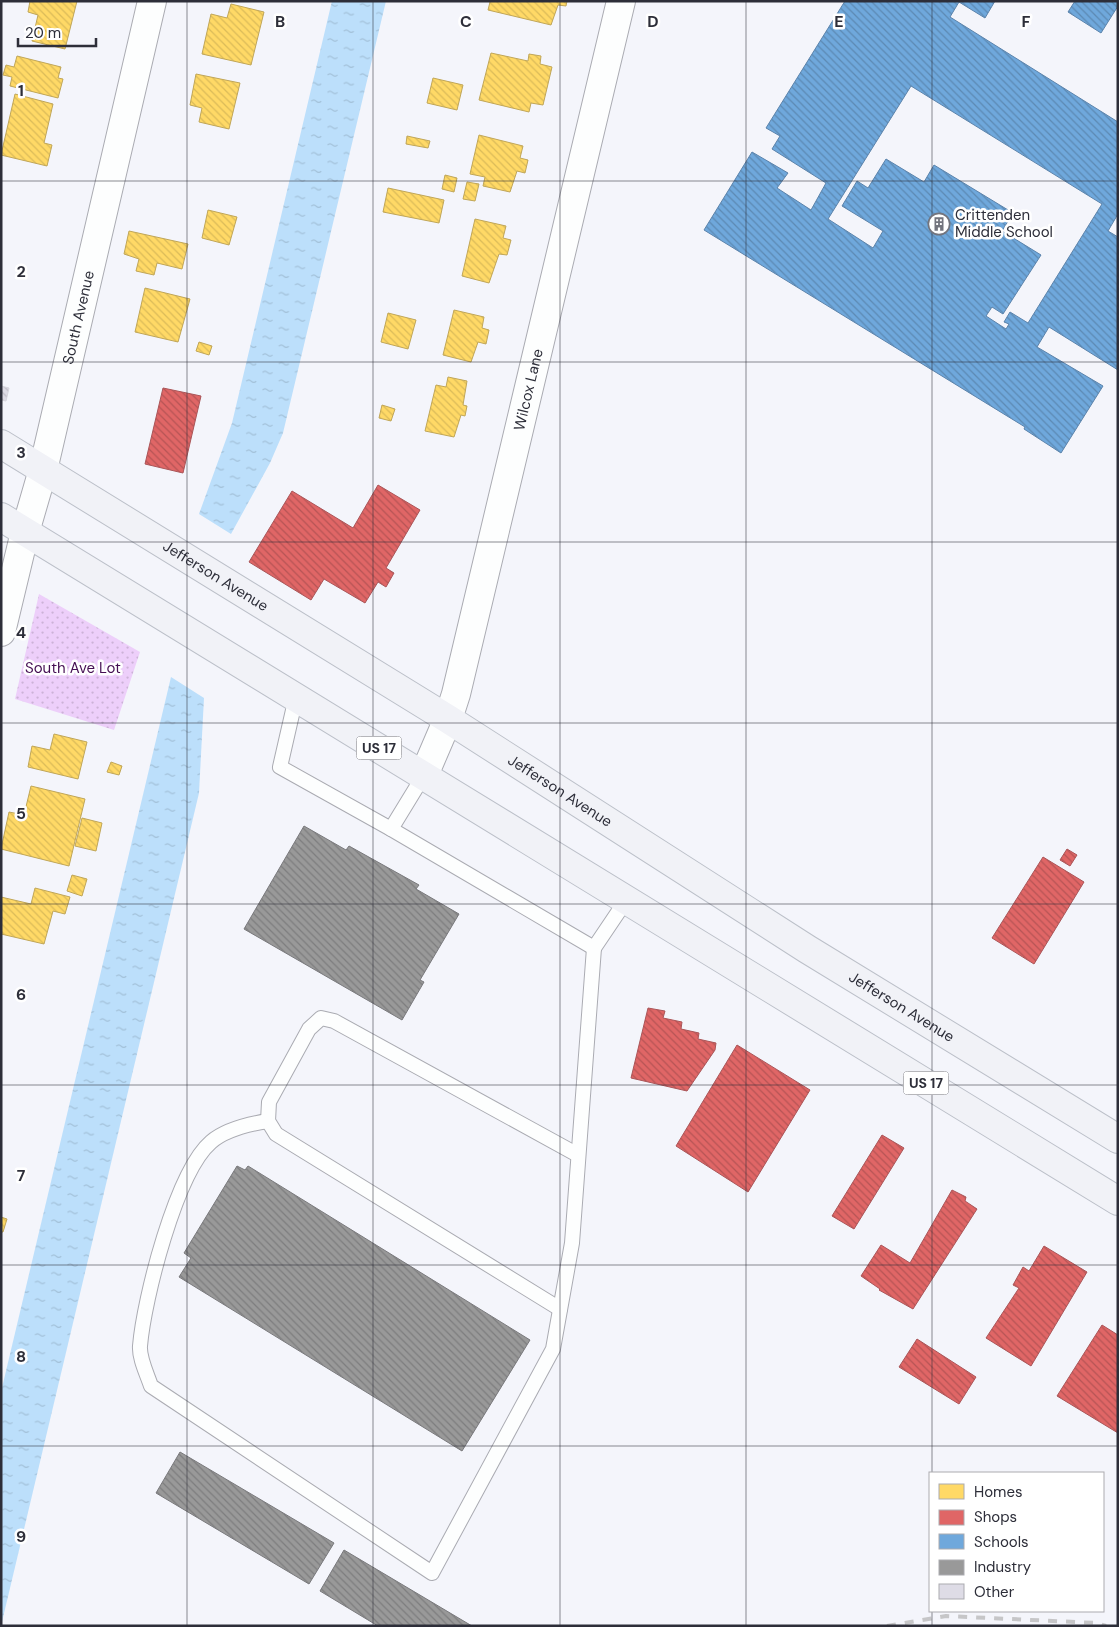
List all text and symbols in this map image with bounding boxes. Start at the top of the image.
text: B [275,11,285,32]
text: C [460,11,472,32]
text: D [647,11,659,32]
text: E [834,11,844,32]
text: F [1022,11,1031,32]
scale bar [18,15,95,47]
text: 20 m [25,23,61,43]
text: 1 [18,80,24,101]
place label: Crittenden Middle School [955,205,1053,242]
building icon: Crittenden Middle School [927,212,951,236]
text: 2 [16,261,26,282]
street label: South Avenue [58,269,99,366]
street label: Wilcox Lane [509,347,548,433]
text: 3 [16,442,26,463]
street label: Jefferson Avenue [159,536,272,616]
text: 4 [16,622,26,643]
park label: South Ave Lot [25,658,121,678]
road number: US 17 [356,736,402,760]
street label: Jefferson Avenue [504,750,616,832]
text: 5 [16,803,26,824]
street label: Jefferson Avenue [845,967,958,1047]
text: 6 [16,984,26,1005]
road number: US 17 [904,1072,948,1094]
text: 7 [17,1165,26,1186]
text: 8 [16,1346,26,1367]
legend [929,1472,1104,1612]
text: Homes [974,1482,1023,1502]
text: Shops [974,1507,1017,1527]
text: 9 [16,1526,26,1547]
text: Schools [974,1532,1029,1552]
text: Industry [974,1557,1032,1577]
text: Other [974,1582,1015,1602]

